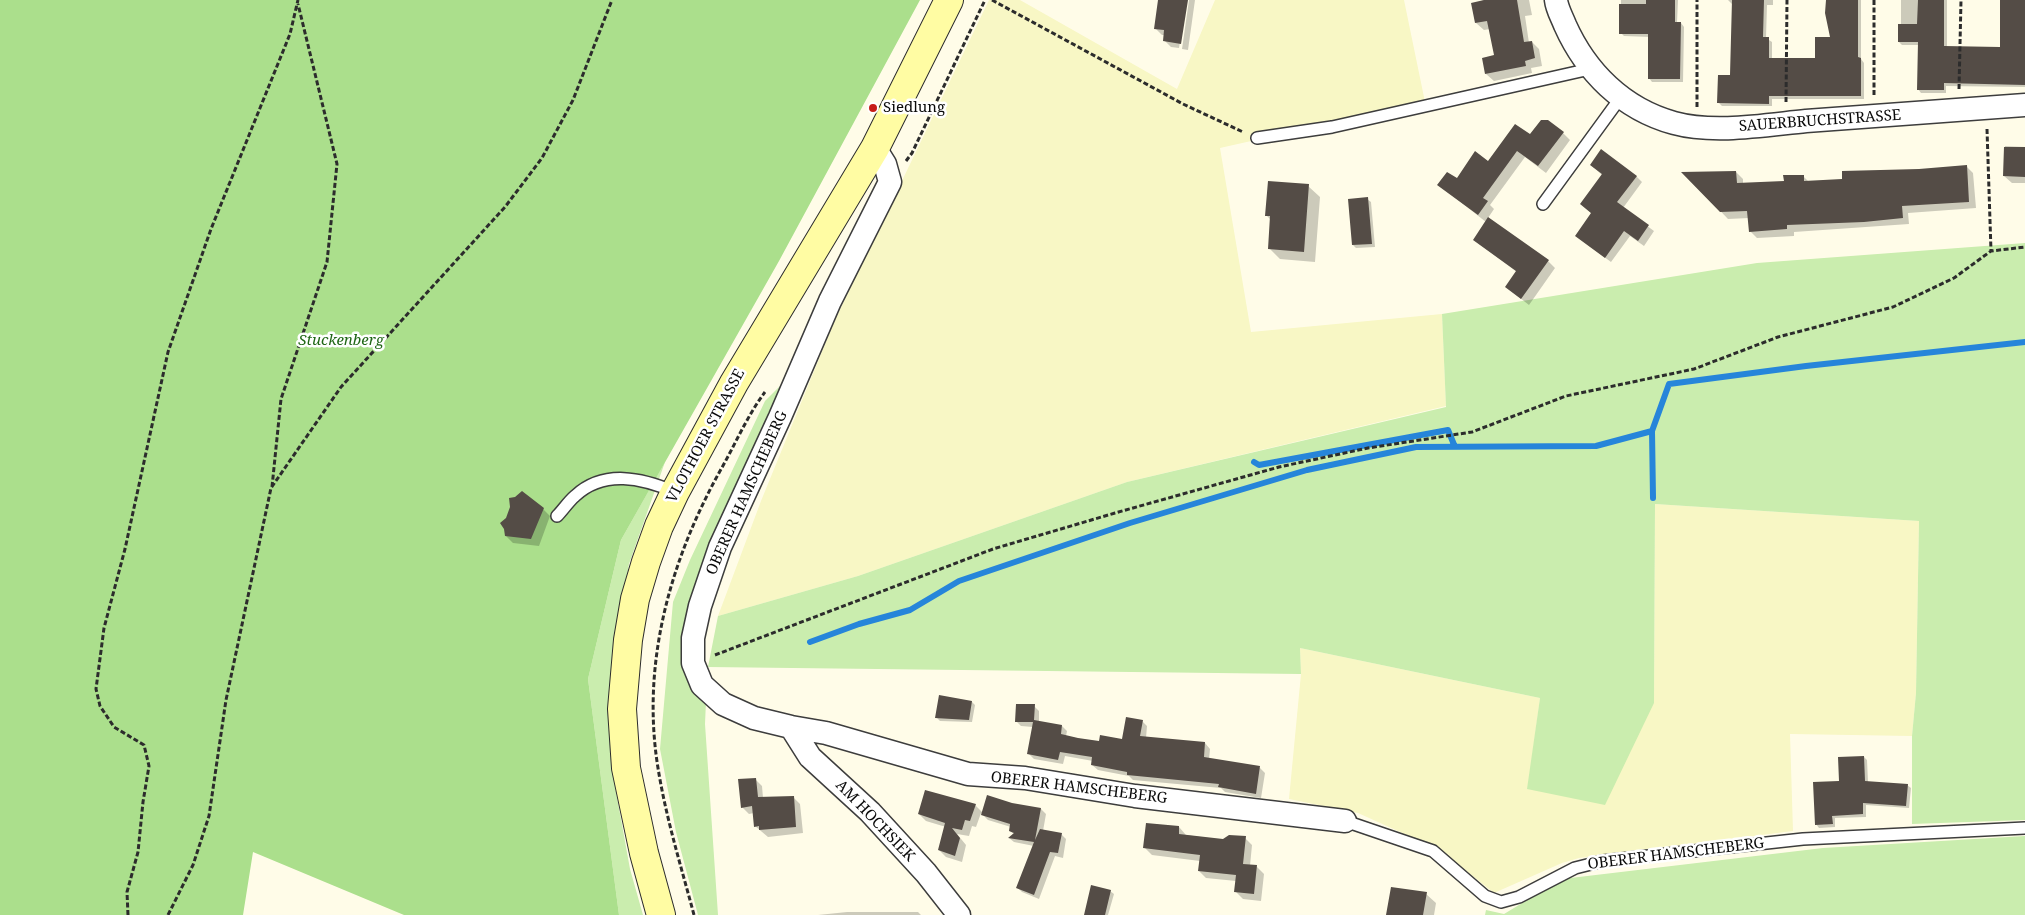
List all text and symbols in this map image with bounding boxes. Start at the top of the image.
place label: Siedlung [883,99,945,117]
marker: Siedlung [867,102,879,114]
street label: SAUERBRUCHSTRASSE [1738,106,1902,136]
park label: Stuckenberg [298,332,384,350]
street label: VLOTHOER STRASSE [663,366,749,506]
street label: OBERER HAMSCHEBERG [703,408,791,578]
street label: OBERER HAMSCHEBERG [990,768,1168,808]
street label: AM HOCHSIEK [832,777,918,865]
street label: OBERER HAMSCHEBERG [1587,834,1765,874]

